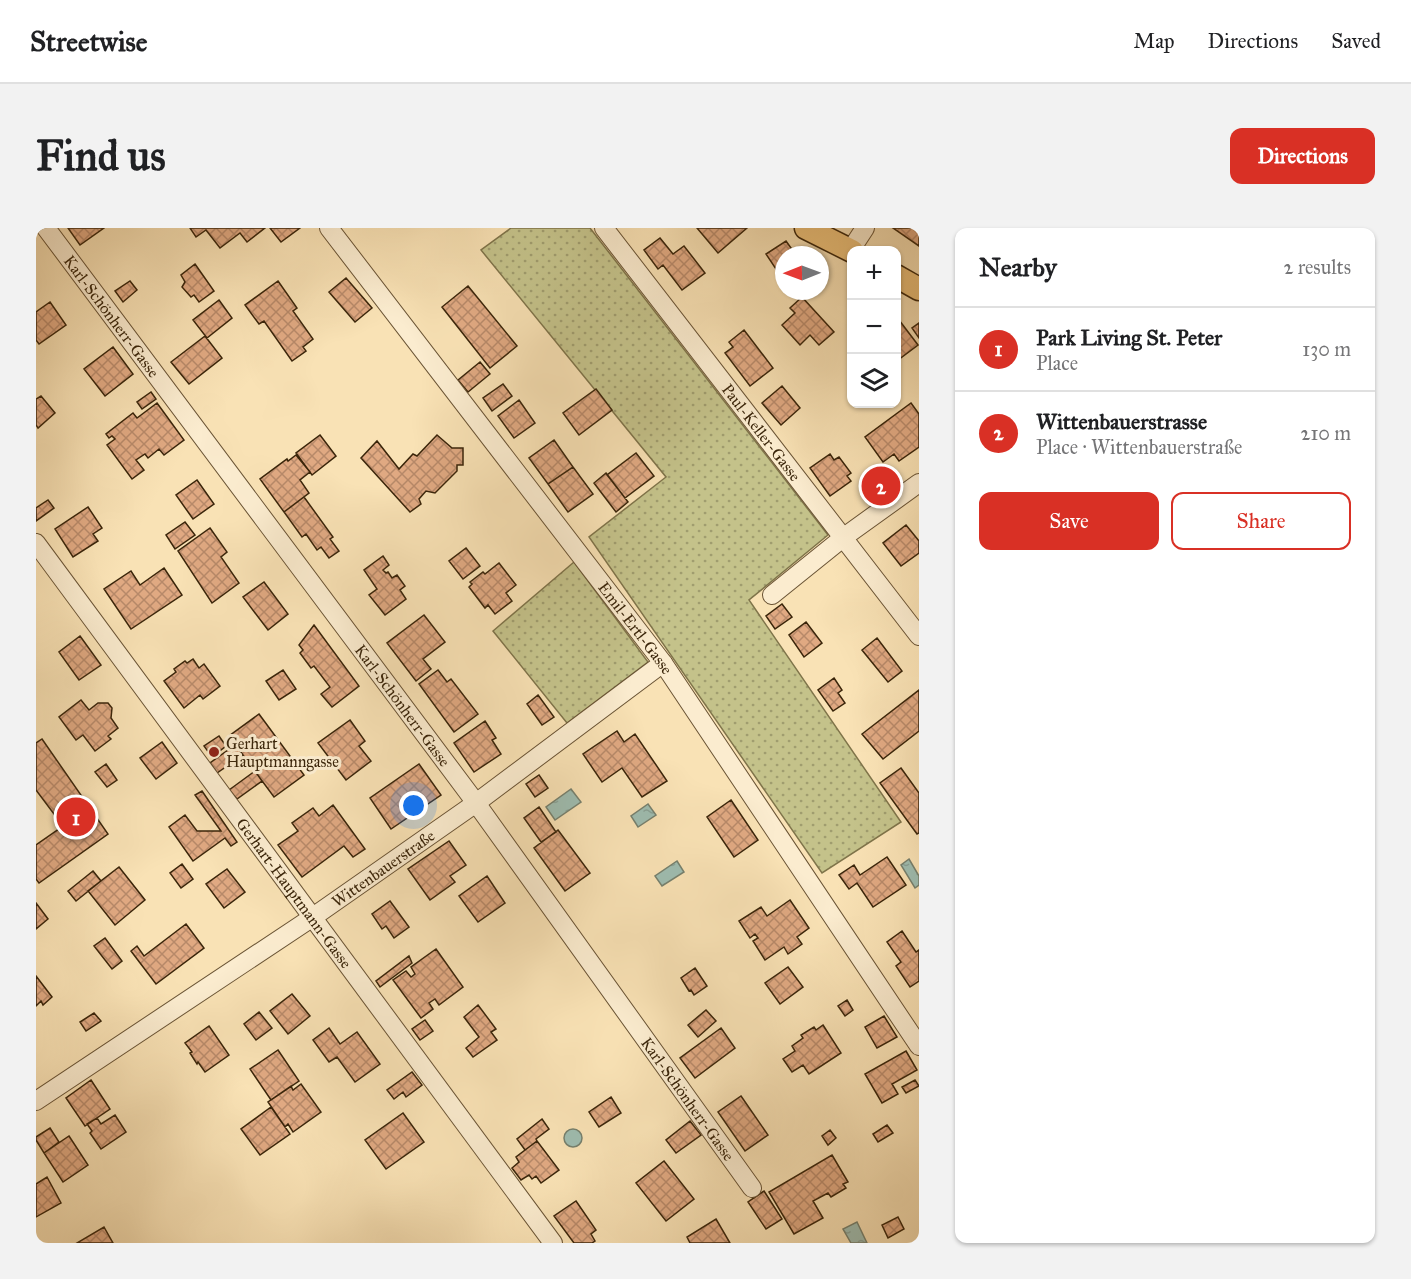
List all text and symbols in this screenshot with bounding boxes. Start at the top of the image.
text: Streetwise [30,24,147,59]
text: Map [1134,28,1175,54]
text: Directions [1208,28,1298,54]
text: Saved [1331,28,1381,54]
button: Directions [1230,128,1375,184]
text: Find us [36,130,166,182]
north arrow [775,246,829,300]
map controls [847,246,901,408]
button: + [847,246,901,300]
text: Nearby [979,251,1057,283]
street label: Karl-Schönherr-Gasse [60,252,163,381]
text: 2 results [1283,255,1351,279]
button: − [847,300,901,354]
text: Park Living St. Peter [1036,324,1222,351]
text: 1 [995,337,1002,361]
text: 130 m [1302,337,1351,361]
text: Place [1036,351,1078,375]
button: layers [847,354,901,408]
street label: Paul-Keller-Gasse [718,380,805,485]
text: Wittenbauerstrasse [1036,408,1207,435]
text: 2 [994,421,1003,445]
text: 210 m [1301,421,1351,445]
text: Place · Wittenbauerstraße [1036,435,1242,459]
pin: 2 [862,464,900,508]
button: Save [979,492,1159,550]
button: Share [1171,492,1351,550]
street label: Emil-Ertl-Gasse [594,578,677,678]
street label: Karl-Schönherr-Gasse [351,641,455,771]
place label: Gerhart Hauptmanngasse [226,734,339,772]
marker: Gerhart Hauptmanngasse [207,745,221,759]
your location [399,791,428,820]
pin: 1 [56,794,96,840]
street label: Gerhart-Hauptmann-Gasse [232,814,356,972]
street label: Wittenbauerstraße [328,826,439,911]
street label: Karl-Schönherr-Gasse [637,1034,739,1165]

